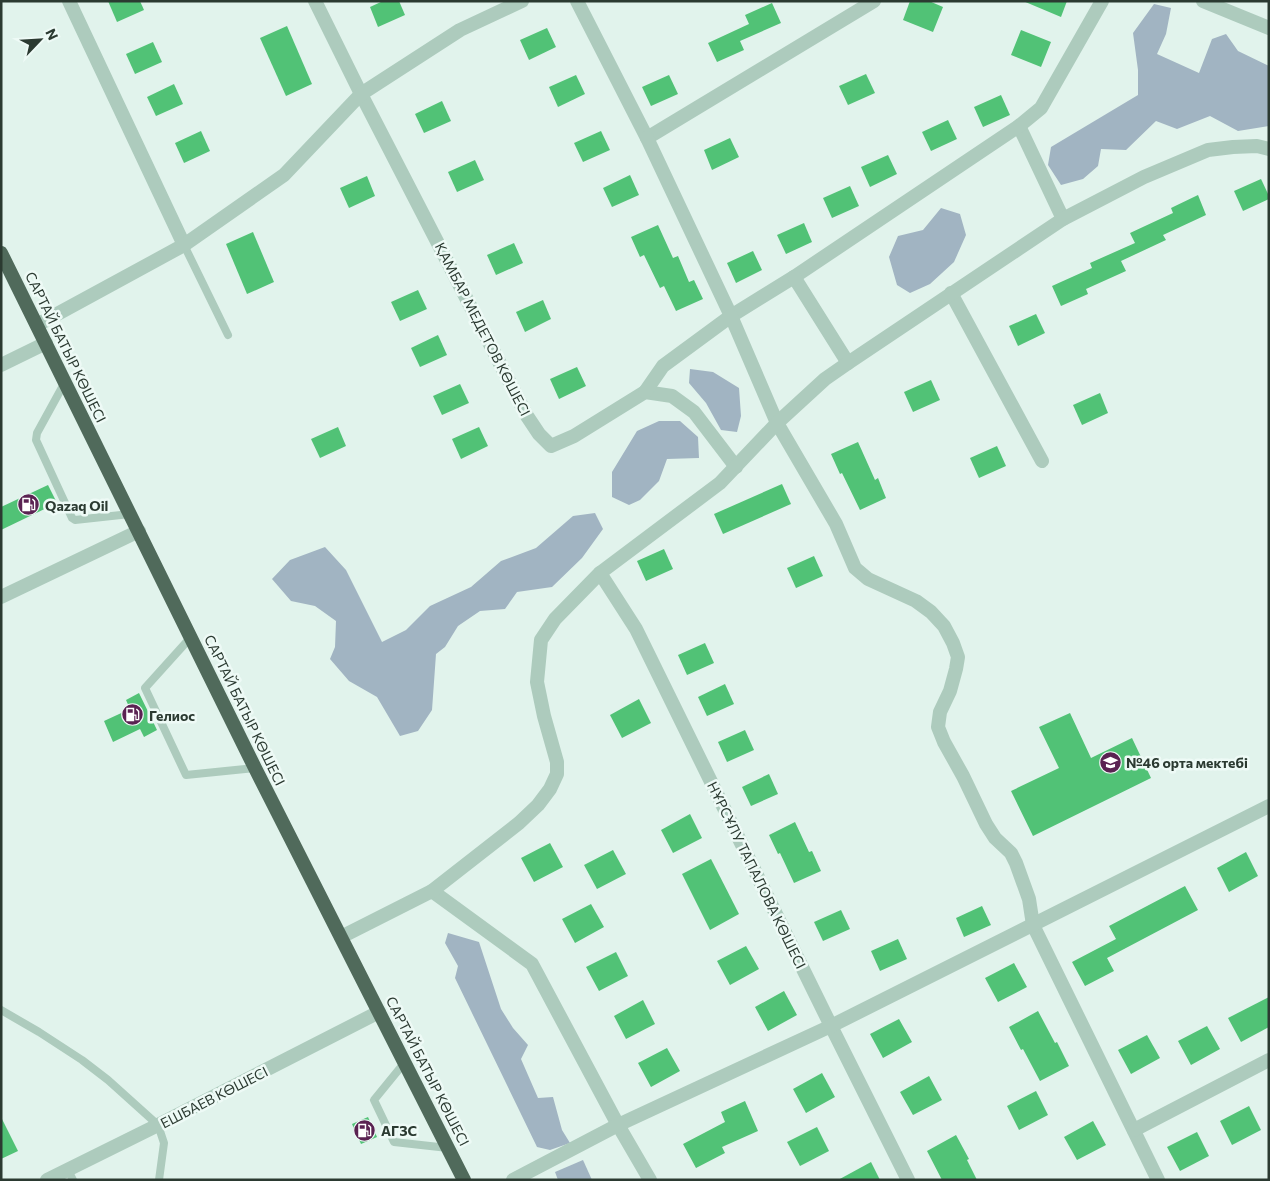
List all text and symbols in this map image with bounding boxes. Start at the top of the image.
north arrow [15,15,65,65]
text: N [42,26,62,43]
street label: ҚАМБАР МЕДЕТОВ КӨШЕСІ [432,239,534,419]
street label: САРТАЙ БАТЫР КӨШЕСІ [22,269,110,425]
fuel station icon: Qazaq Oil [17,493,41,517]
place label: Qazaq Oil [45,497,108,514]
street label: САРТАЙ БАТЫР КӨШЕСІ [201,632,289,788]
fuel station icon: Гелиос [121,703,145,727]
place label: Гелиос [149,707,195,724]
school or university icon: №46 орта мектебі [1098,750,1122,774]
place label: №46 орта мектебі [1126,754,1248,771]
street label: НҰРСҰЛУ ТАПАЛОВА КӨШЕСІ [704,779,810,971]
street label: САРТАЙ БАТЫР КӨШЕСІ [383,993,473,1149]
street label: ЕШБАЕВ КӨШЕСІ [157,1063,271,1131]
fuel station icon: АГЗС [353,1118,377,1142]
place label: АГЗС [381,1122,417,1139]

